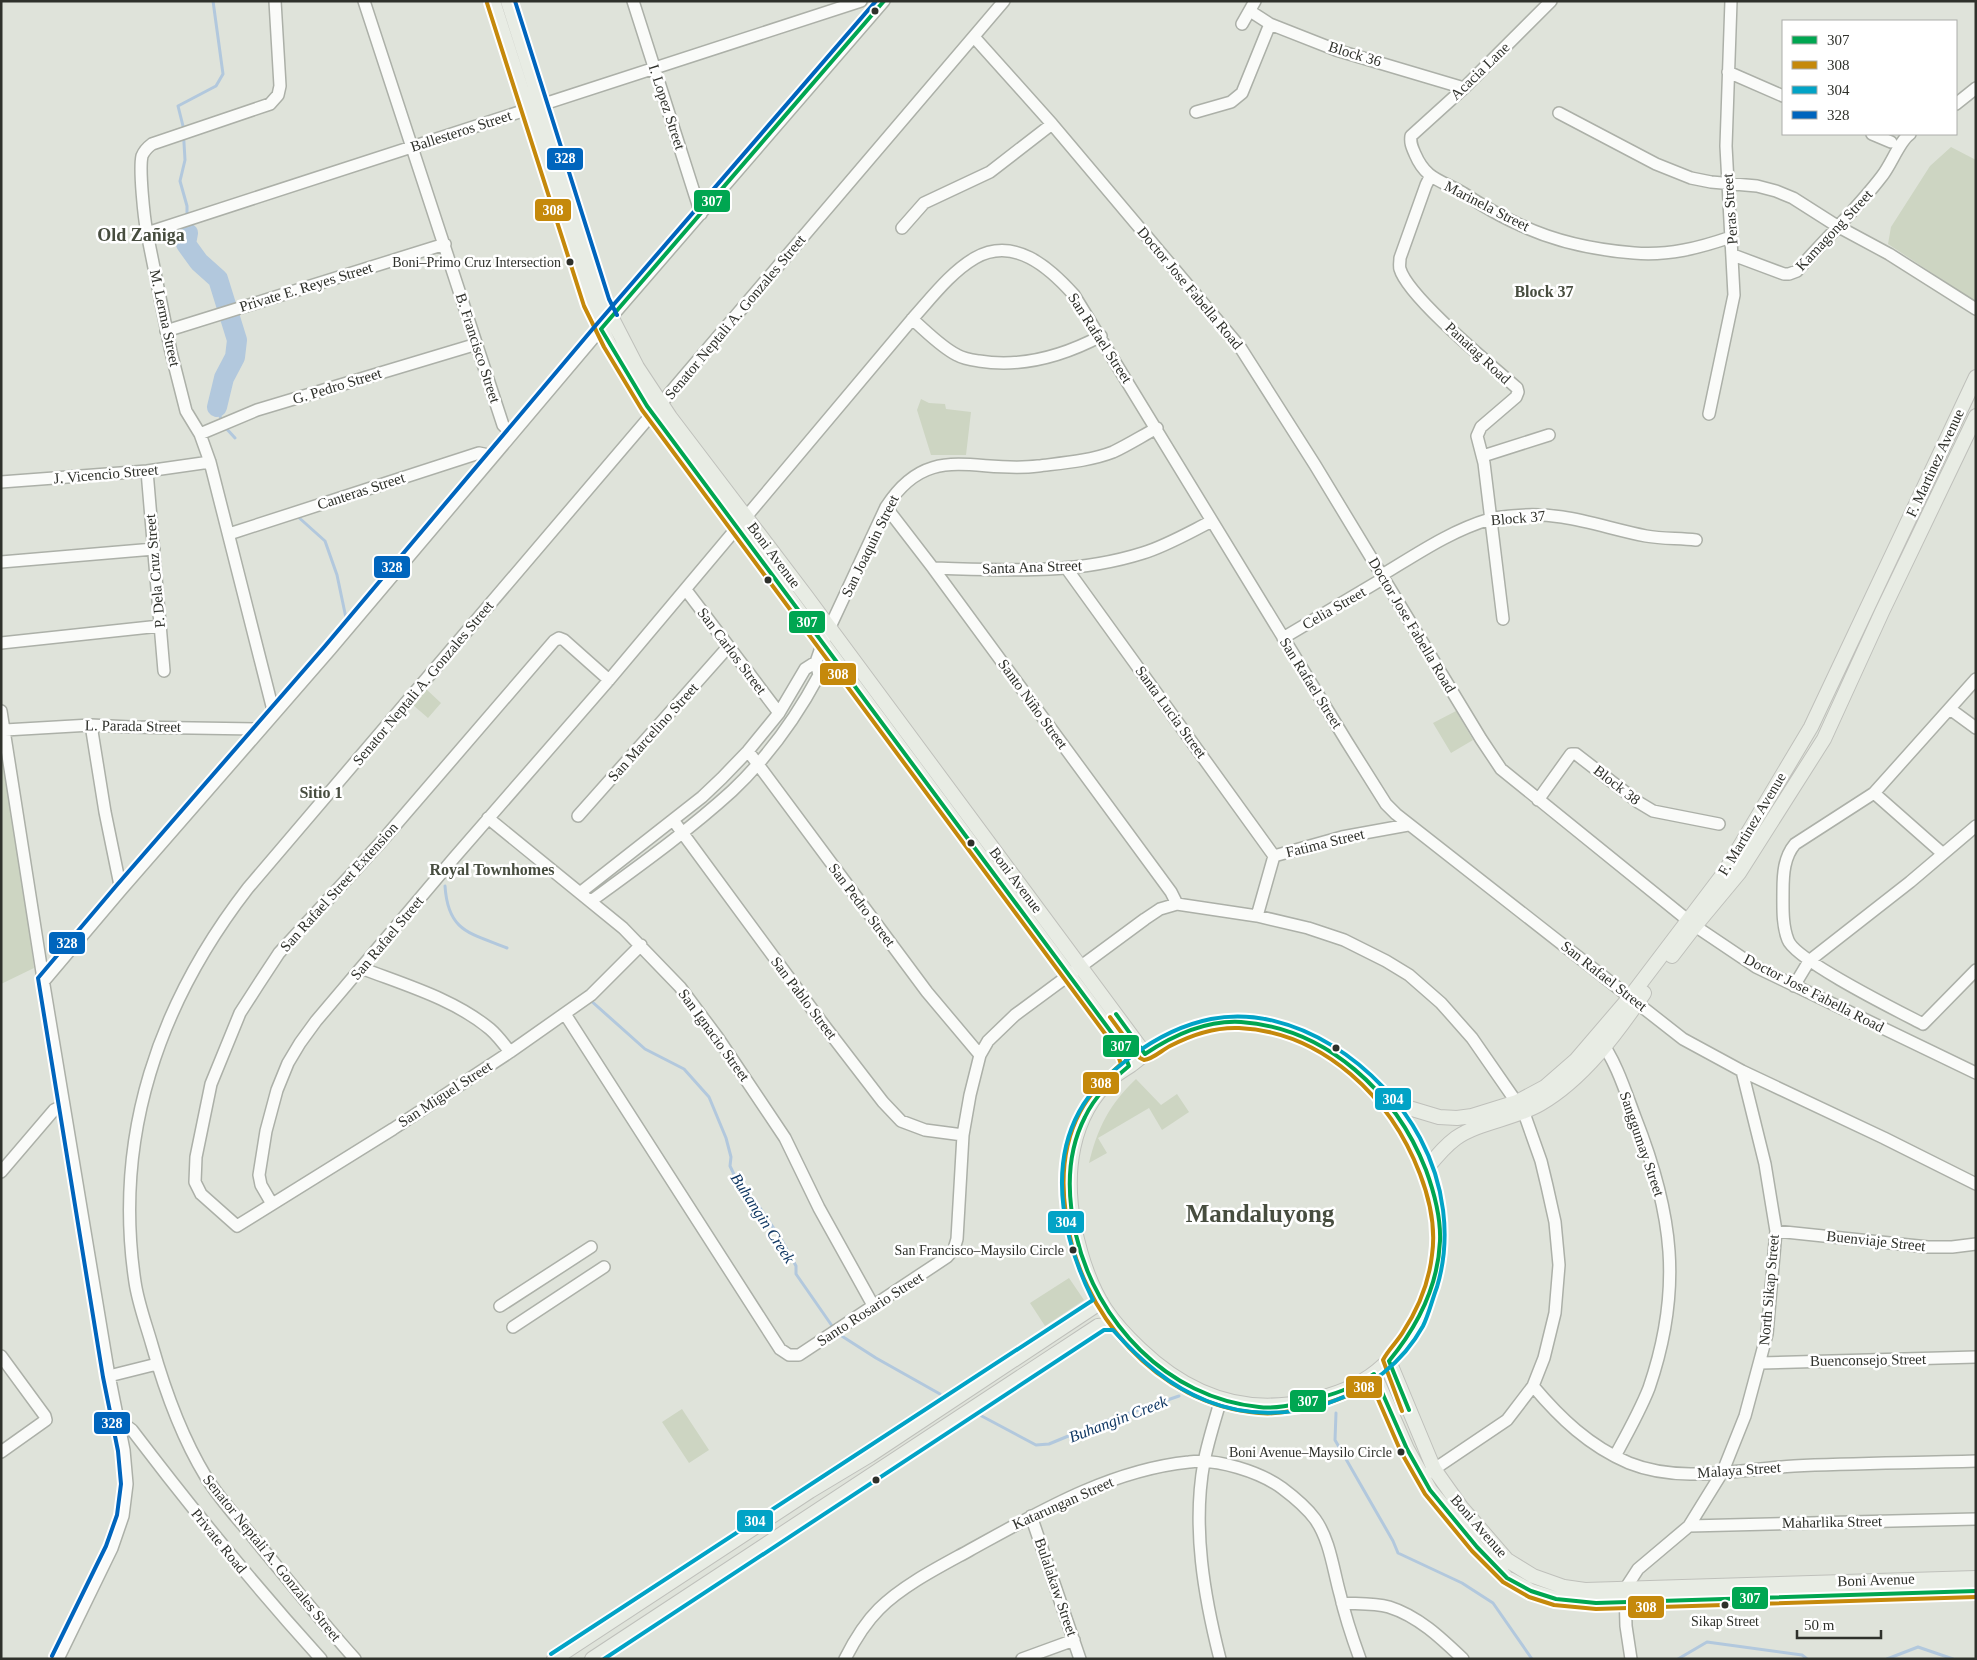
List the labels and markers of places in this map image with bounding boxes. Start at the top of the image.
unlabelled marker [870,6,880,16]
place label: Boni–Primo Cruz Intersection [392,255,561,270]
marker: Boni–Primo Cruz Intersection [565,257,575,267]
unlabelled marker [763,575,773,585]
unlabelled marker [966,838,976,848]
unlabelled marker [1331,1043,1341,1053]
place label: San Francisco–Maysilo Circle [894,1243,1064,1258]
marker: San Francisco–Maysilo Circle [1068,1245,1078,1255]
place label: Boni Avenue–Maysilo Circle [1229,1445,1392,1460]
marker: Boni Avenue–Maysilo Circle [1396,1447,1406,1457]
unlabelled marker [871,1475,881,1485]
marker: Sikap Street [1720,1600,1730,1610]
place label: Sikap Street [1691,1614,1759,1629]

